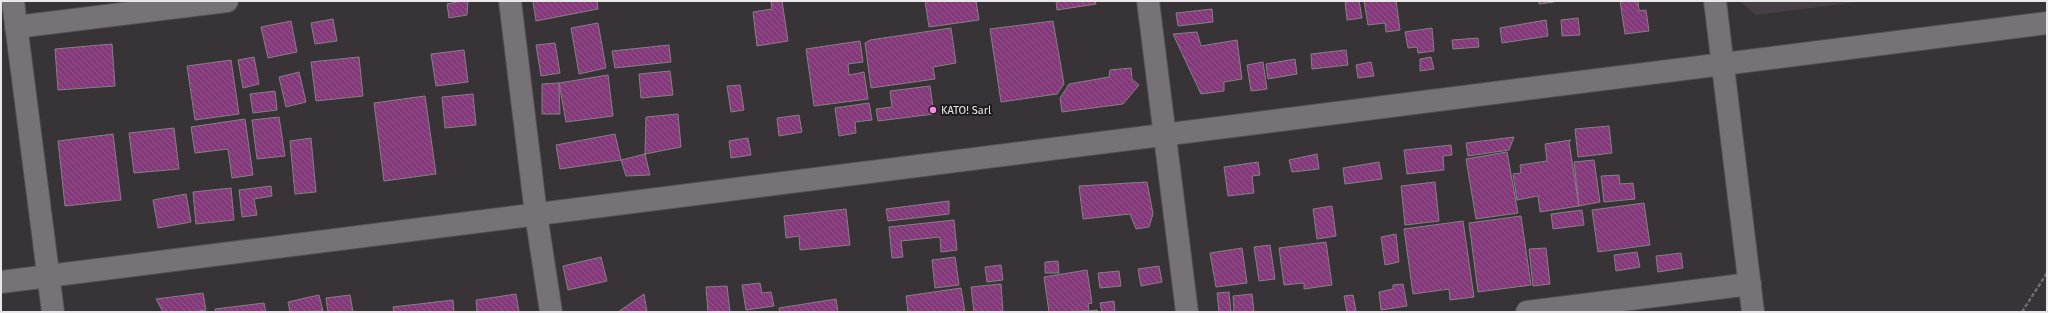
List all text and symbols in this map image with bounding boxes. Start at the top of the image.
place label: KATO! Sarl [941,104,991,117]
marker: KATO! Sarl [928,105,938,115]

